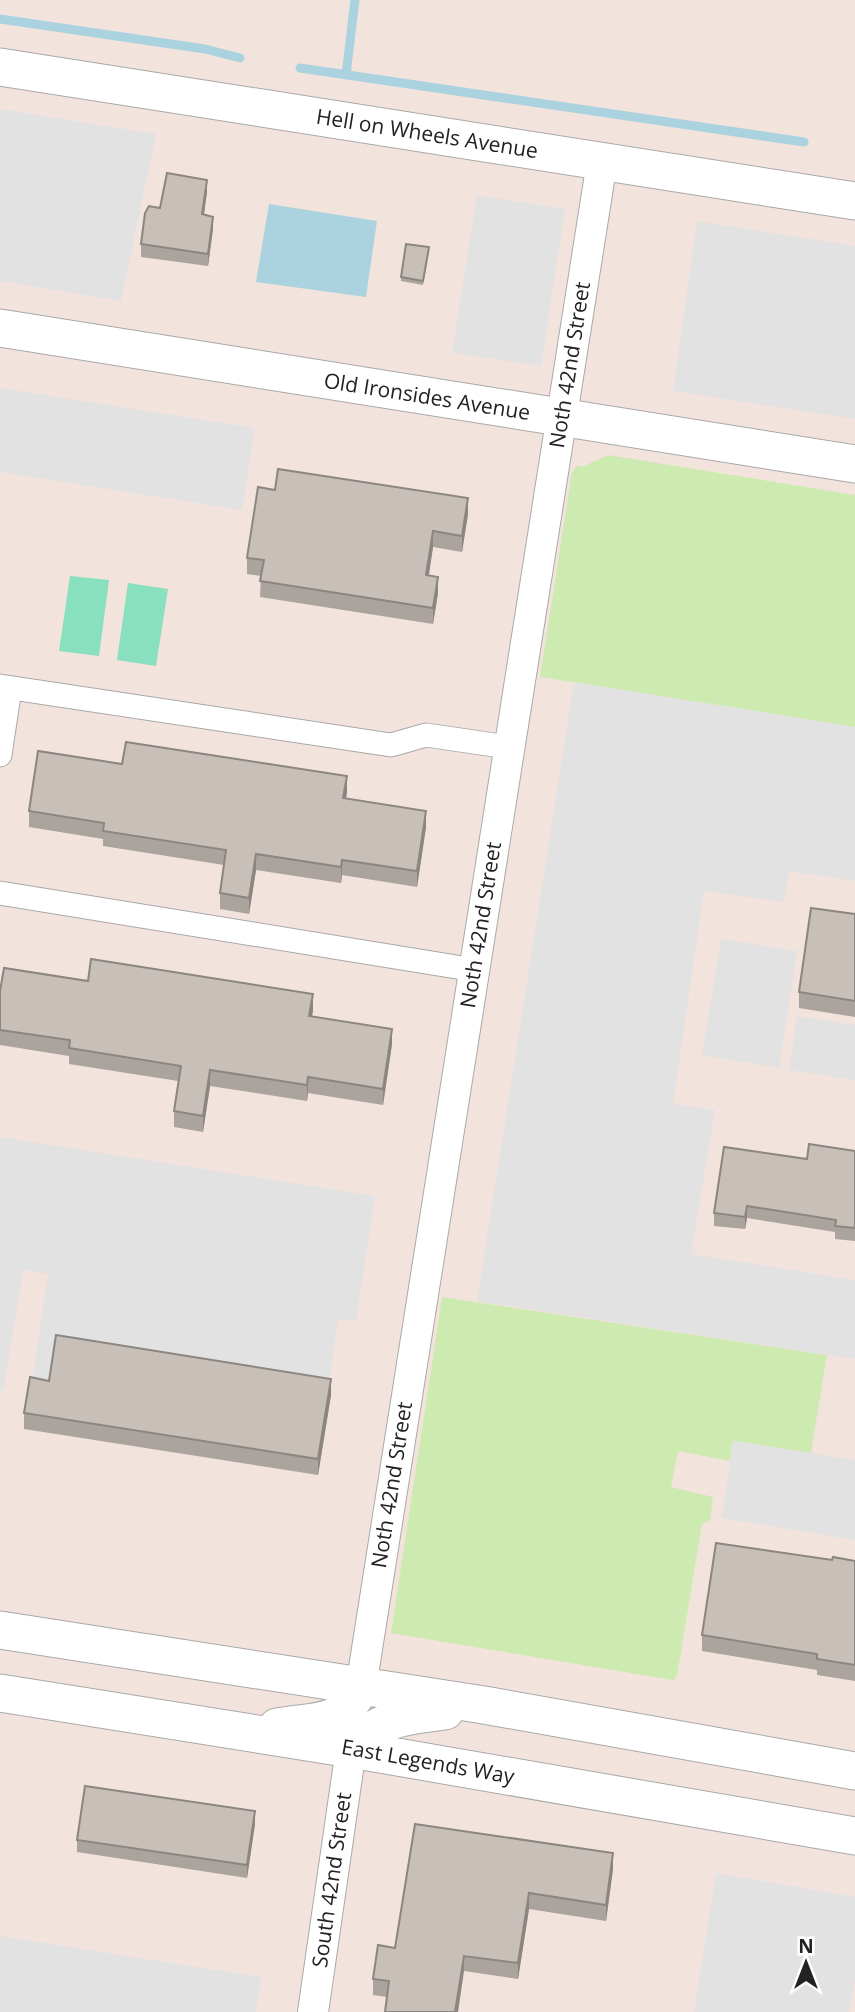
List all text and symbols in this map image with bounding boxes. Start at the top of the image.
street label: Hell on Wheels Avenue [314,102,540,164]
street label: Noth 42nd Street [542,280,596,450]
street label: Old Ironsides Avenue [322,366,532,426]
street label: Noth 42nd Street [453,840,507,1010]
street label: Noth 42nd Street [364,1400,418,1570]
street label: East Legends Way [340,1732,517,1790]
street label: South 42nd Street [305,1790,357,1969]
north arrow [771,1928,841,1998]
text: N [798,1933,814,1959]

